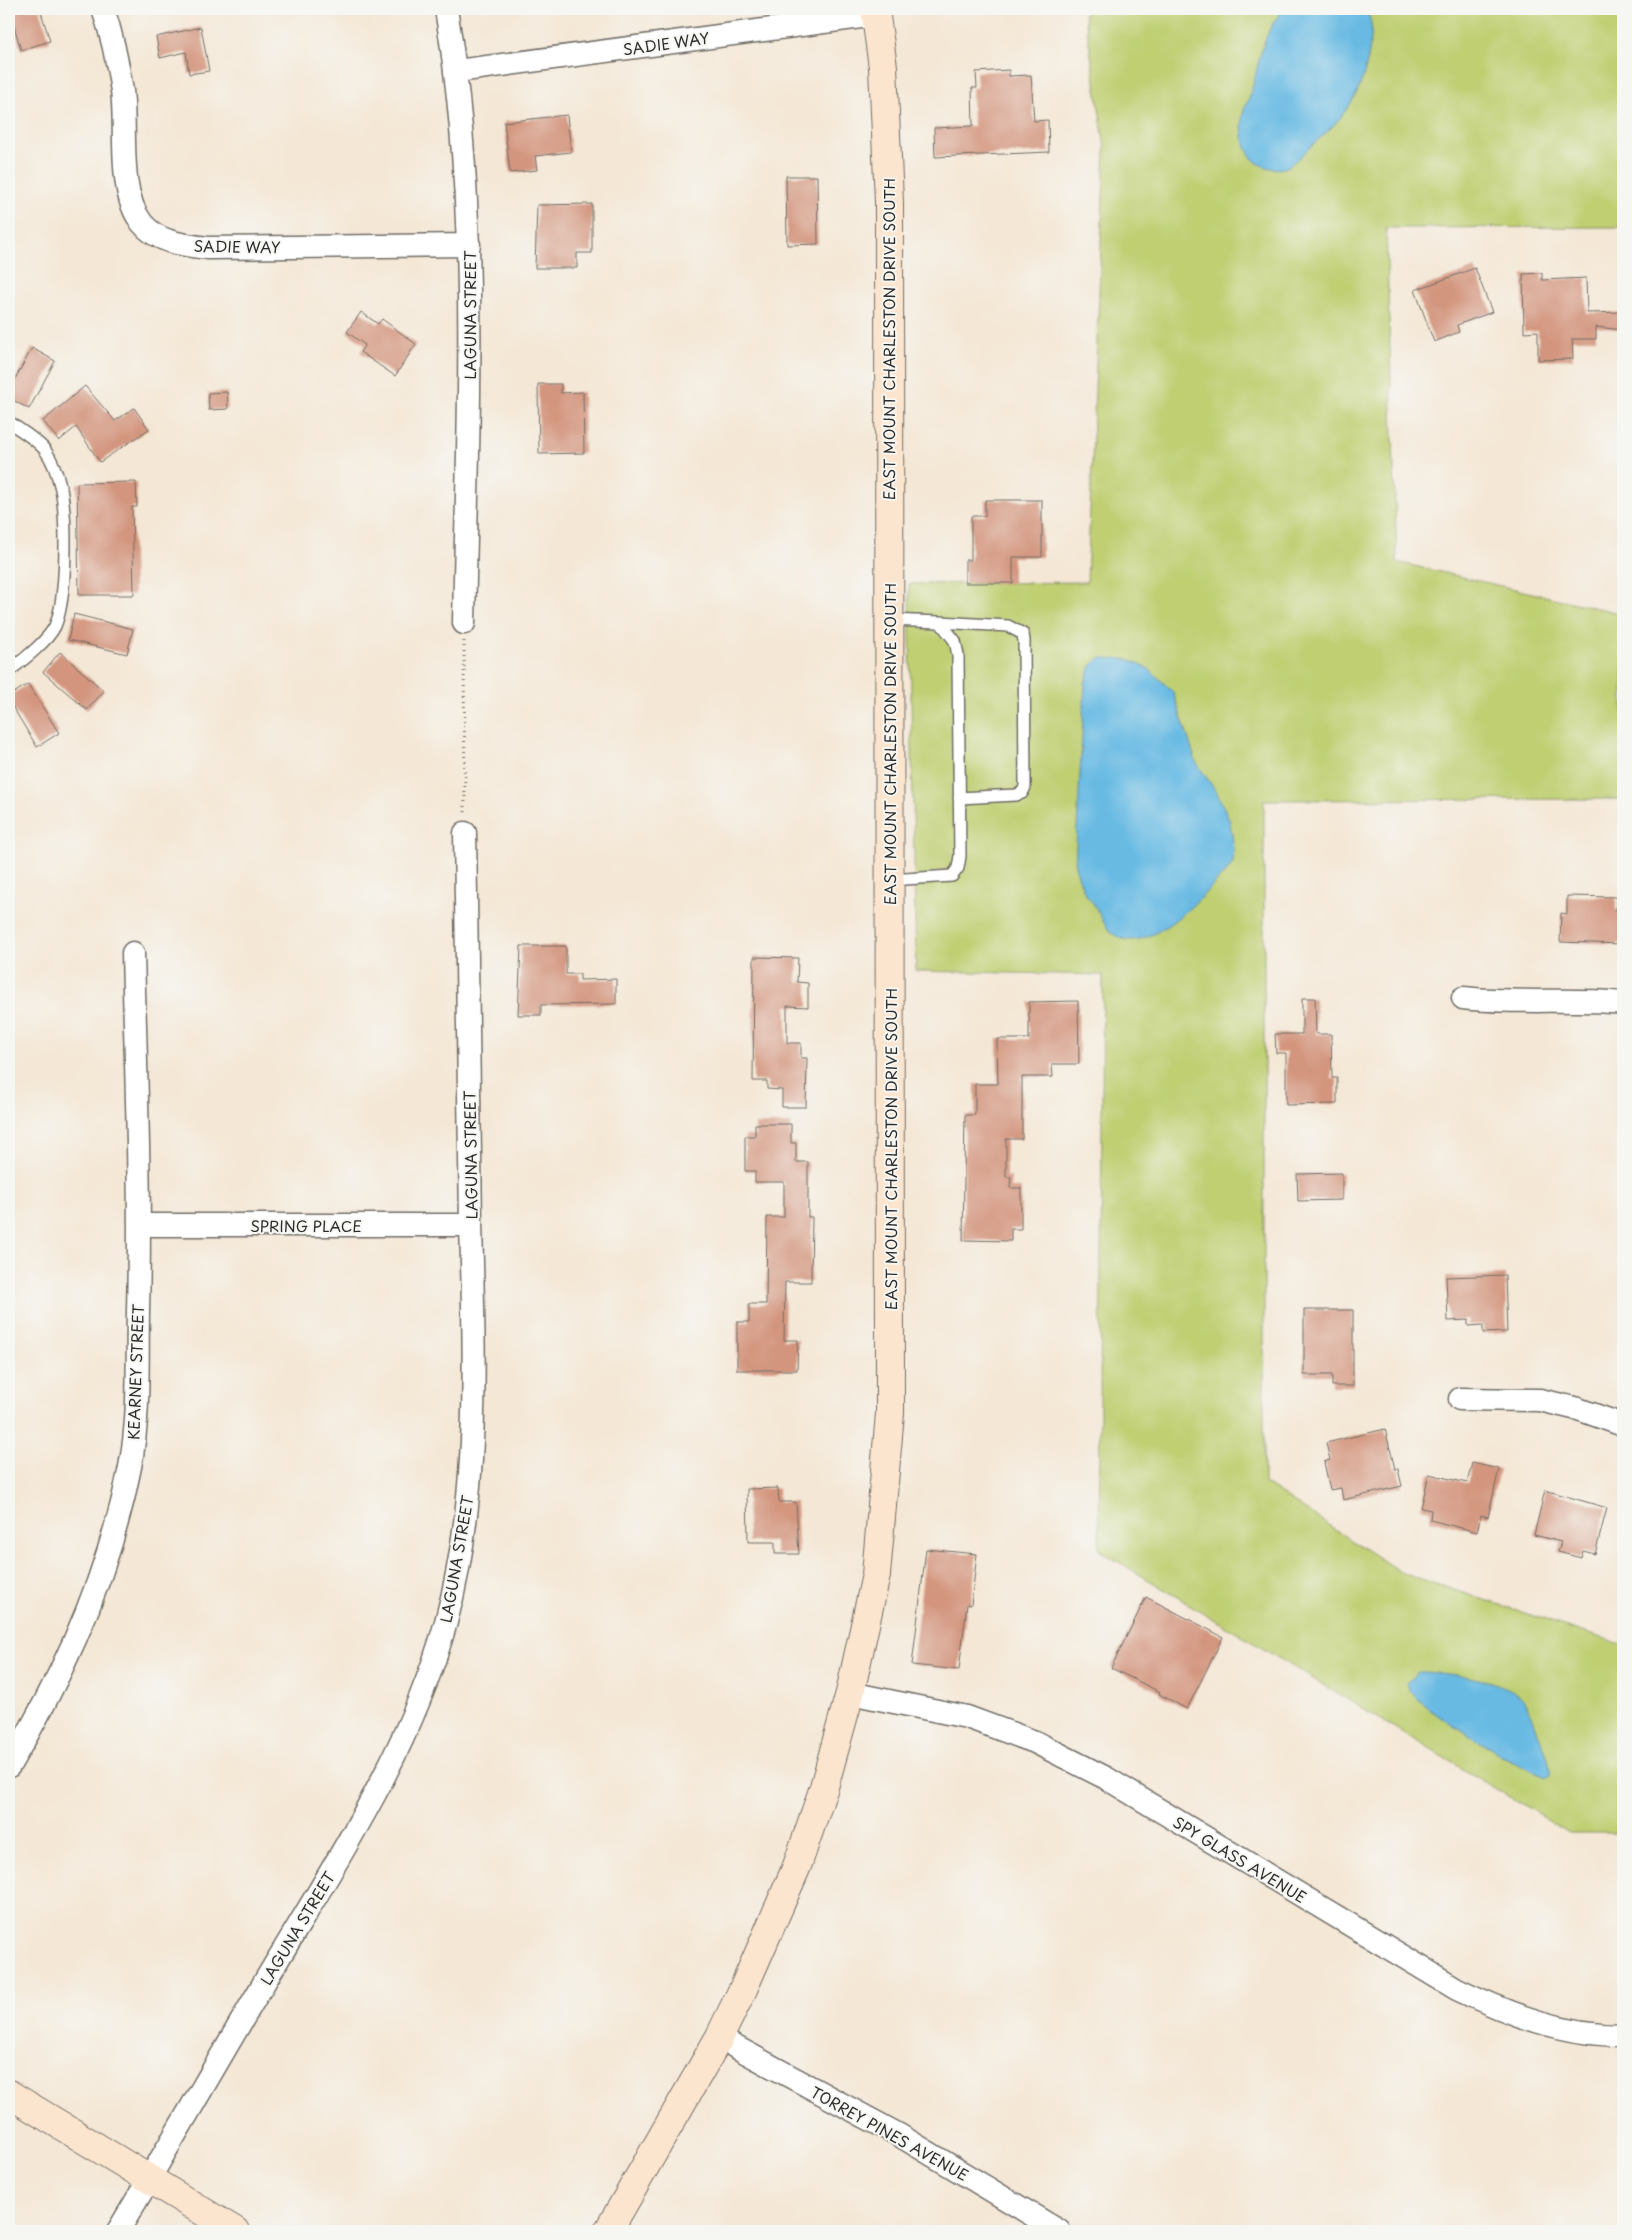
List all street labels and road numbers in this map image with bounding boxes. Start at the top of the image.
street label: SADIE WAY [621,26,711,60]
street label: EAST MOUNT CHARLESTON DRIVE SOUTH [877,178,900,500]
street label: SADIE WAY [193,234,281,258]
street label: LAGUNA STREET [458,250,481,379]
street label: EAST MOUNT CHARLESTON DRIVE SOUTH [878,583,901,905]
street label: EAST MOUNT CHARLESTON DRIVE SOUTH [879,988,902,1310]
street label: LAGUNA STREET [457,1090,483,1220]
street label: SPRING PLACE [250,1214,362,1237]
street label: KEARNEY STREET [121,1303,149,1440]
street label: LAGUNA STREET [433,1493,479,1624]
street label: SPY GLASS AVENUE [1169,1810,1311,1908]
street label: LAGUNA STREET [254,1866,340,1989]
street label: TORREY PINES AVENUE [807,2080,973,2186]

